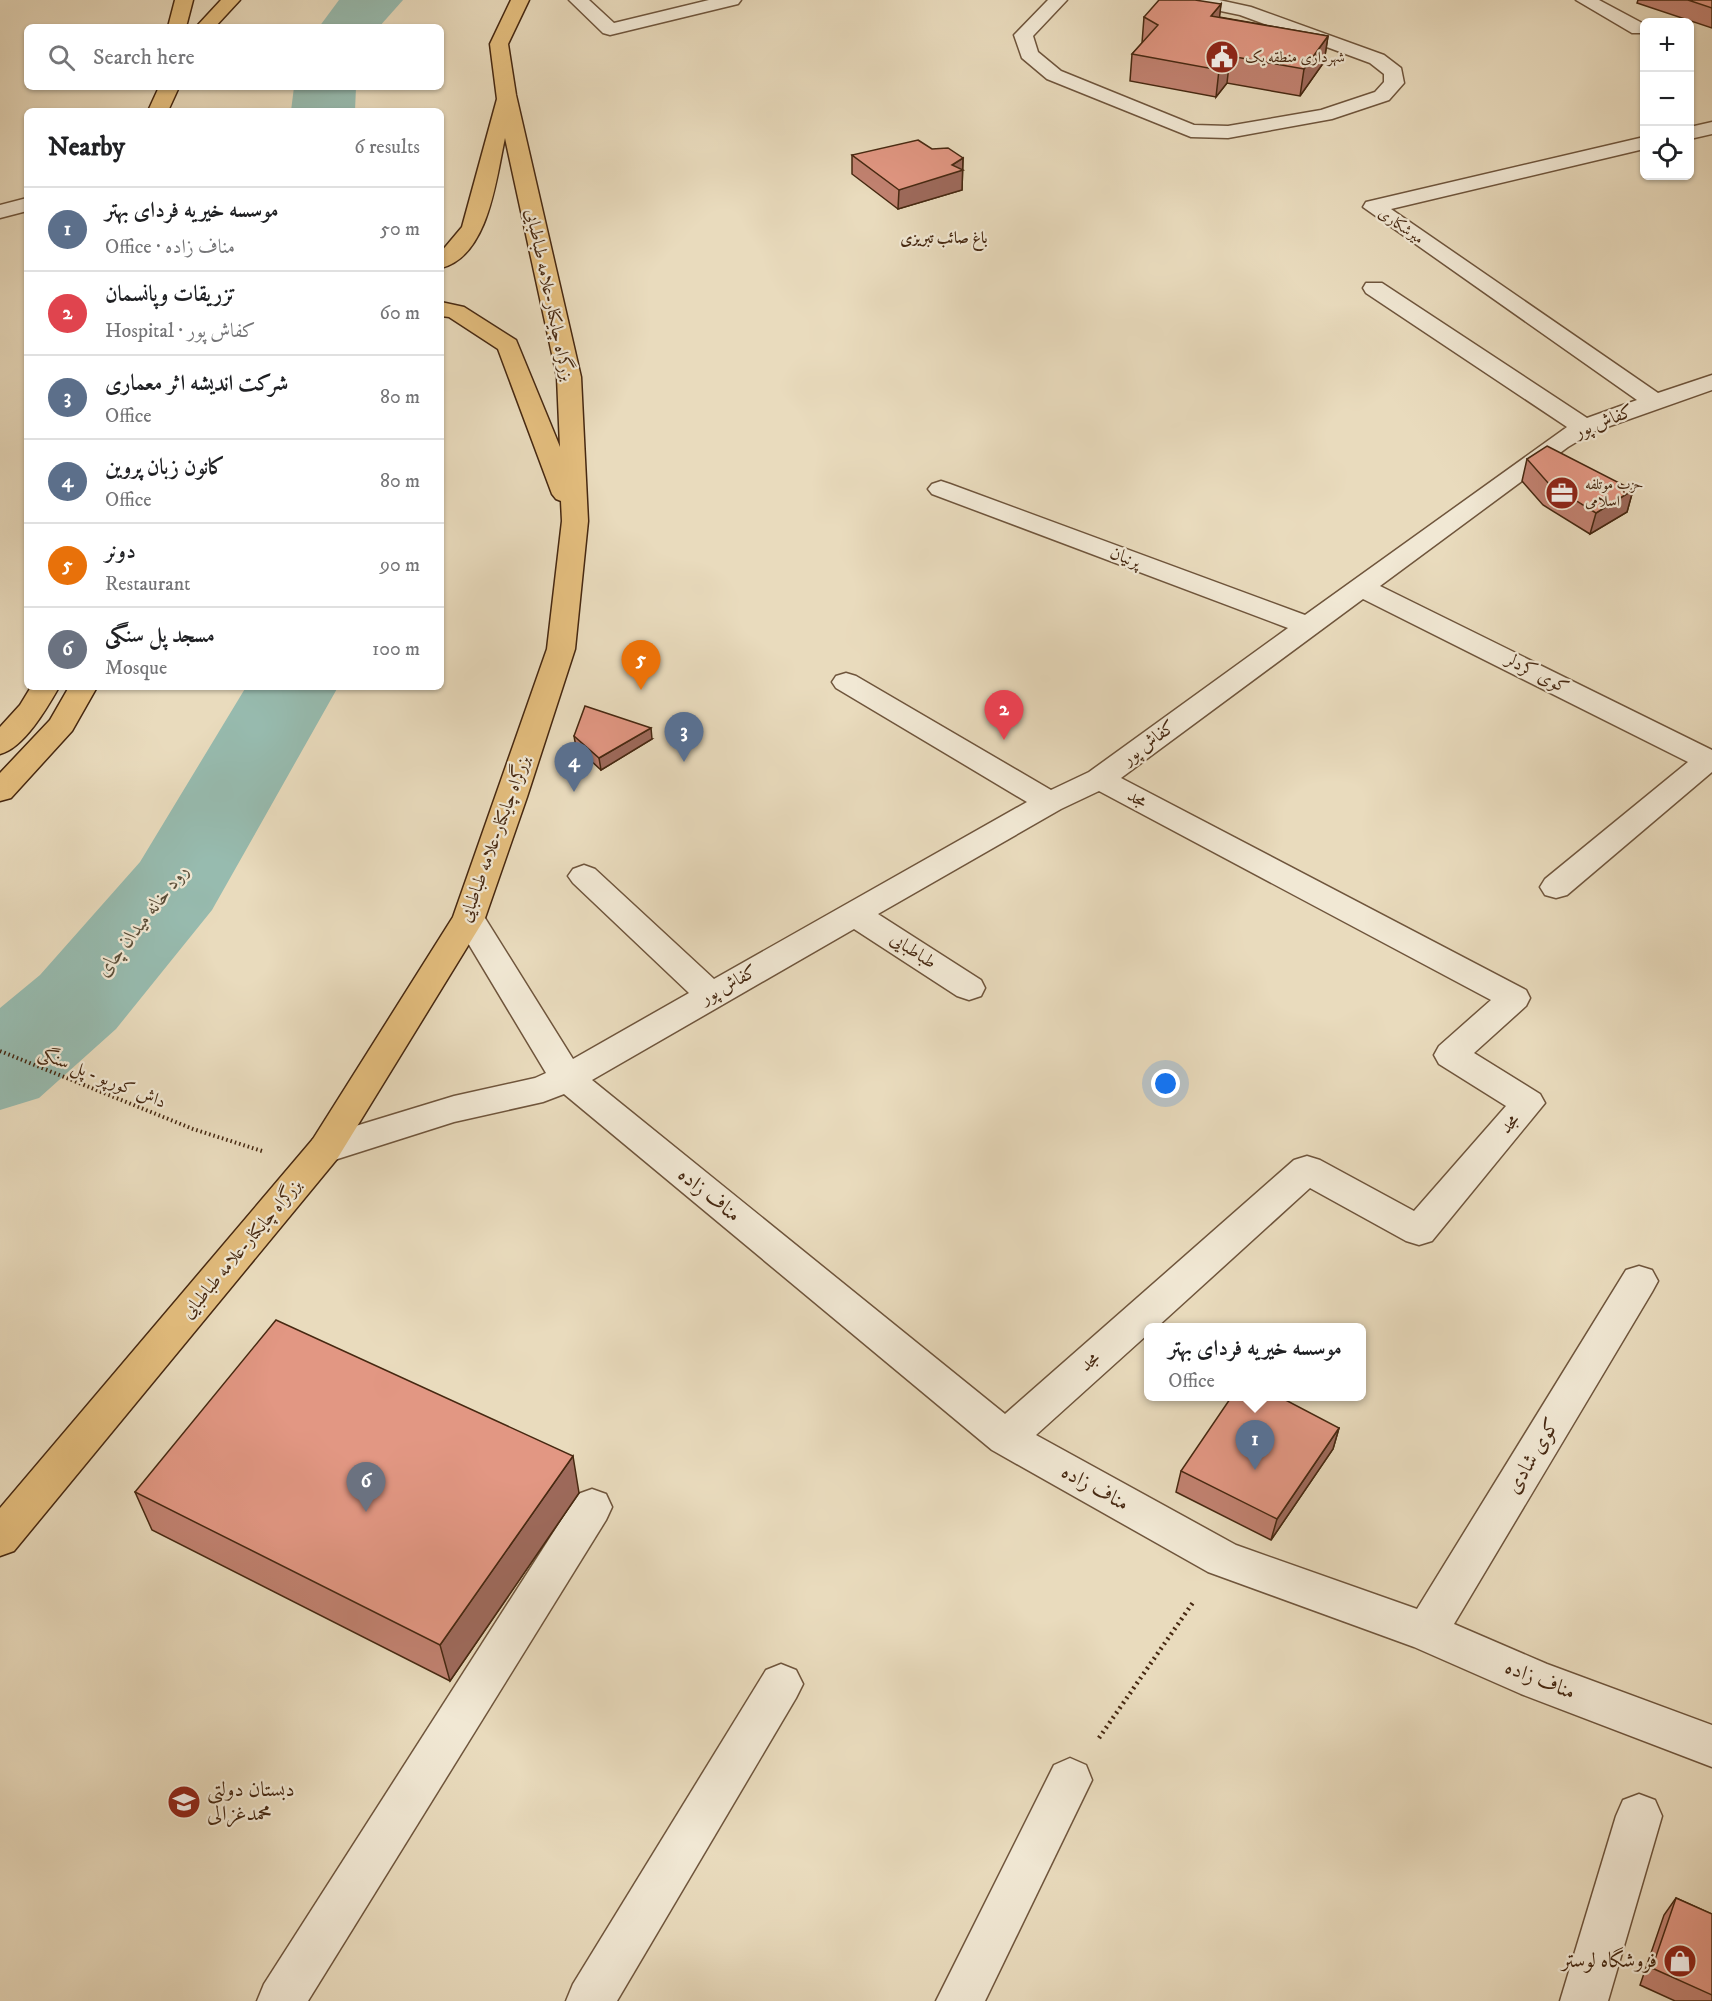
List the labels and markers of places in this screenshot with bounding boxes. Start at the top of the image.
public building icon: شهرداری منطقه یک [1204,39,1240,75]
place label: شهرداری منطقه یک [1245,48,1345,67]
office icon: حزب موتلفه اسلامی [1544,475,1580,511]
place label: حزب موتلفه اسلامی [1585,475,1643,511]
pin: 5 [622,640,660,690]
pin: 2 [984,690,1024,740]
pin: 3 [664,712,704,762]
pin: 4 [554,742,594,792]
pin: 1 [1236,1420,1274,1470]
pin: 6 [346,1462,386,1512]
place label: دبستان دولتی محمدغزالی [207,1777,295,1828]
school or university icon: دبستان دولتی محمدغزالی [166,1784,202,1820]
shop icon: فروشگاه لوستر [1662,1943,1698,1979]
place label: فروشگاه لوستر [1560,1947,1657,1974]

